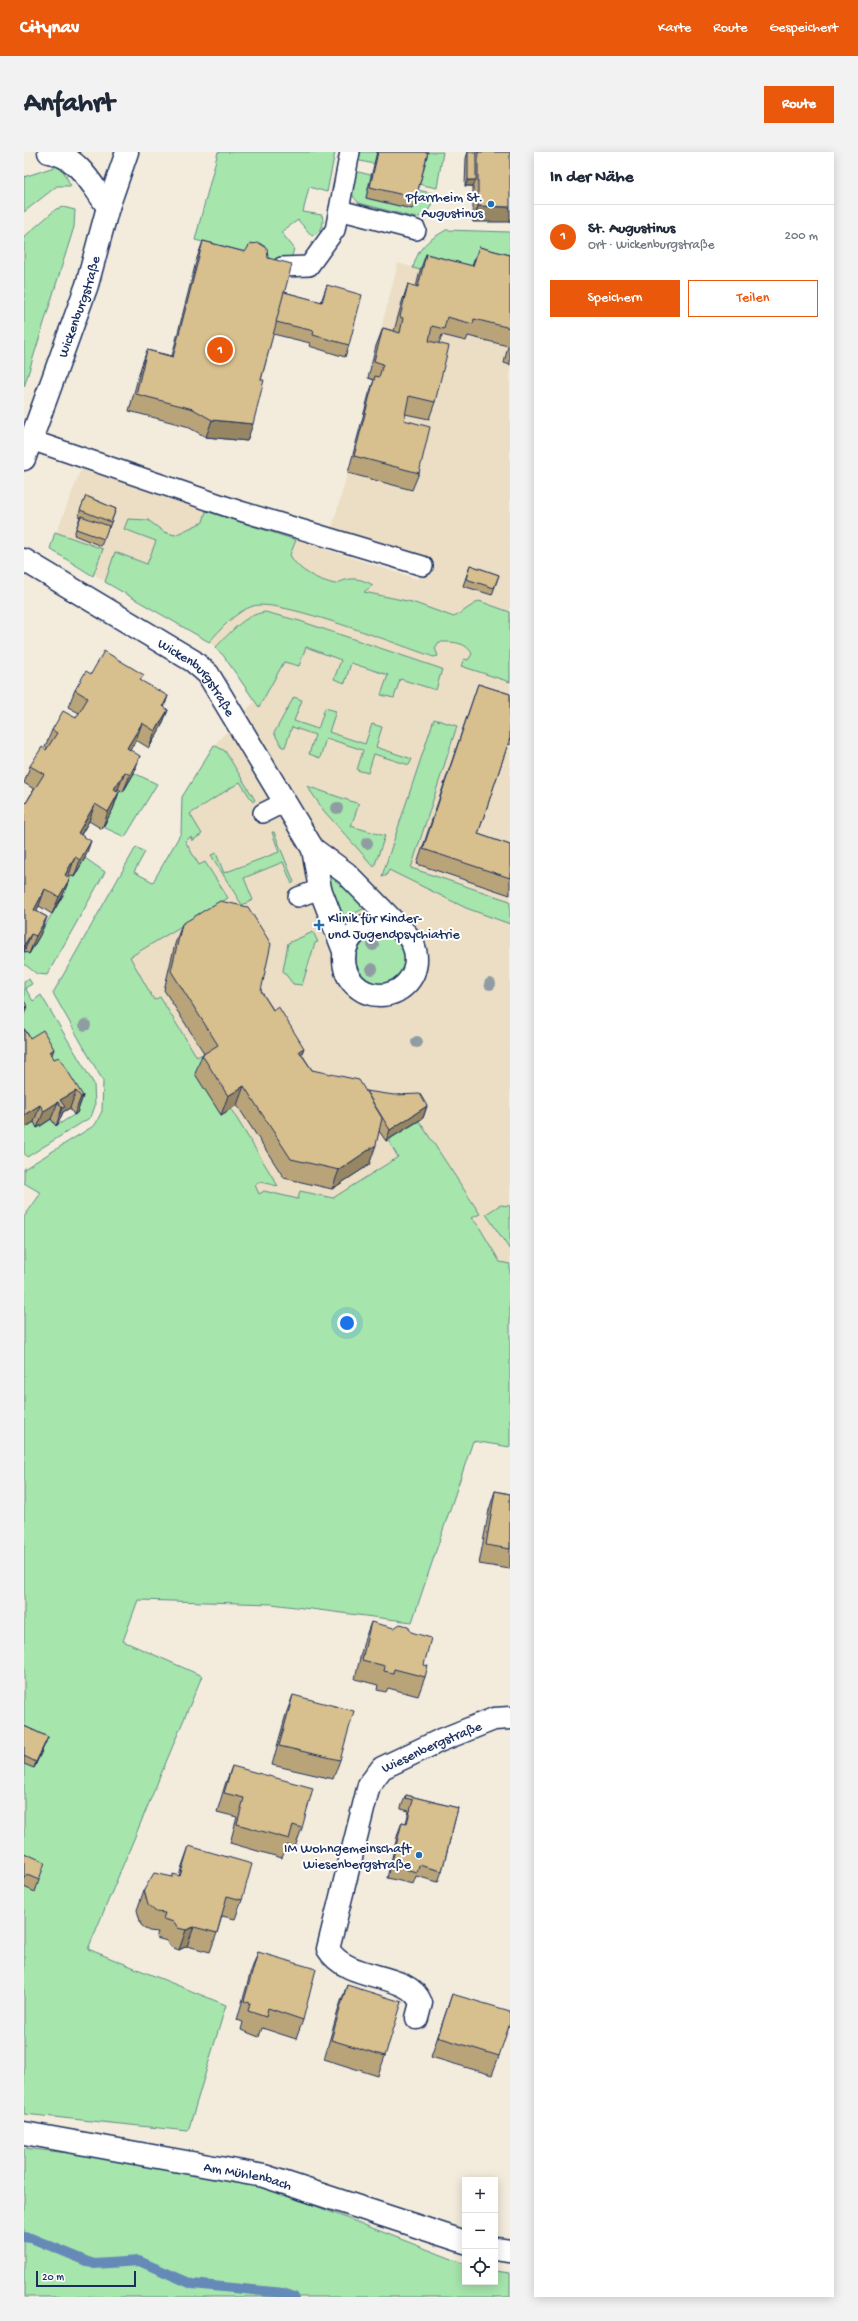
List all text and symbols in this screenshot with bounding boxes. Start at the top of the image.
text: Citynav [20,17,79,40]
text: Karte [658,20,691,37]
text: Route [713,20,747,37]
text: Gespeichert [769,20,838,37]
button: Route [764,86,834,123]
text: Anfahrt [24,88,114,121]
text: In der Nähe [550,168,633,188]
place label: Pfarrheim St. Augustinus [405,190,484,223]
marker: Pfarrheim St. Augustinus [486,199,496,209]
text: St. Augustinus [588,220,675,238]
text: 1 [560,229,566,244]
text: 200 m [785,229,818,244]
text: Ort · Wickenburgstraße [588,238,714,253]
street label: Wickenburgstraße [55,254,106,360]
button: Speichern [550,280,680,317]
button: Teilen [688,280,818,317]
pin: 1 [207,335,233,365]
street label: Wickenburgstraße [154,636,238,721]
place label: Klinik für Kinder- und Jugendpsychiatrie [328,911,460,944]
marker: Klinik für Kinder- und Jugendpsychiatrie [313,919,325,931]
your location [337,1313,357,1333]
street label: Wiesenbergstraße [379,1718,486,1778]
place label: IM Wohngemeinschaft Wiesenbergstraße [284,1841,412,1874]
marker: IM Wohngemeinschaft Wiesenbergstraße [414,1850,424,1860]
street label: Am Mühlenbach [202,2159,294,2196]
map controls [462,2177,498,2285]
button: + [462,2177,498,2213]
button: − [462,2213,498,2249]
button: locate [462,2249,498,2285]
scale bar [36,2269,136,2288]
text: 20 m [42,2272,64,2284]

